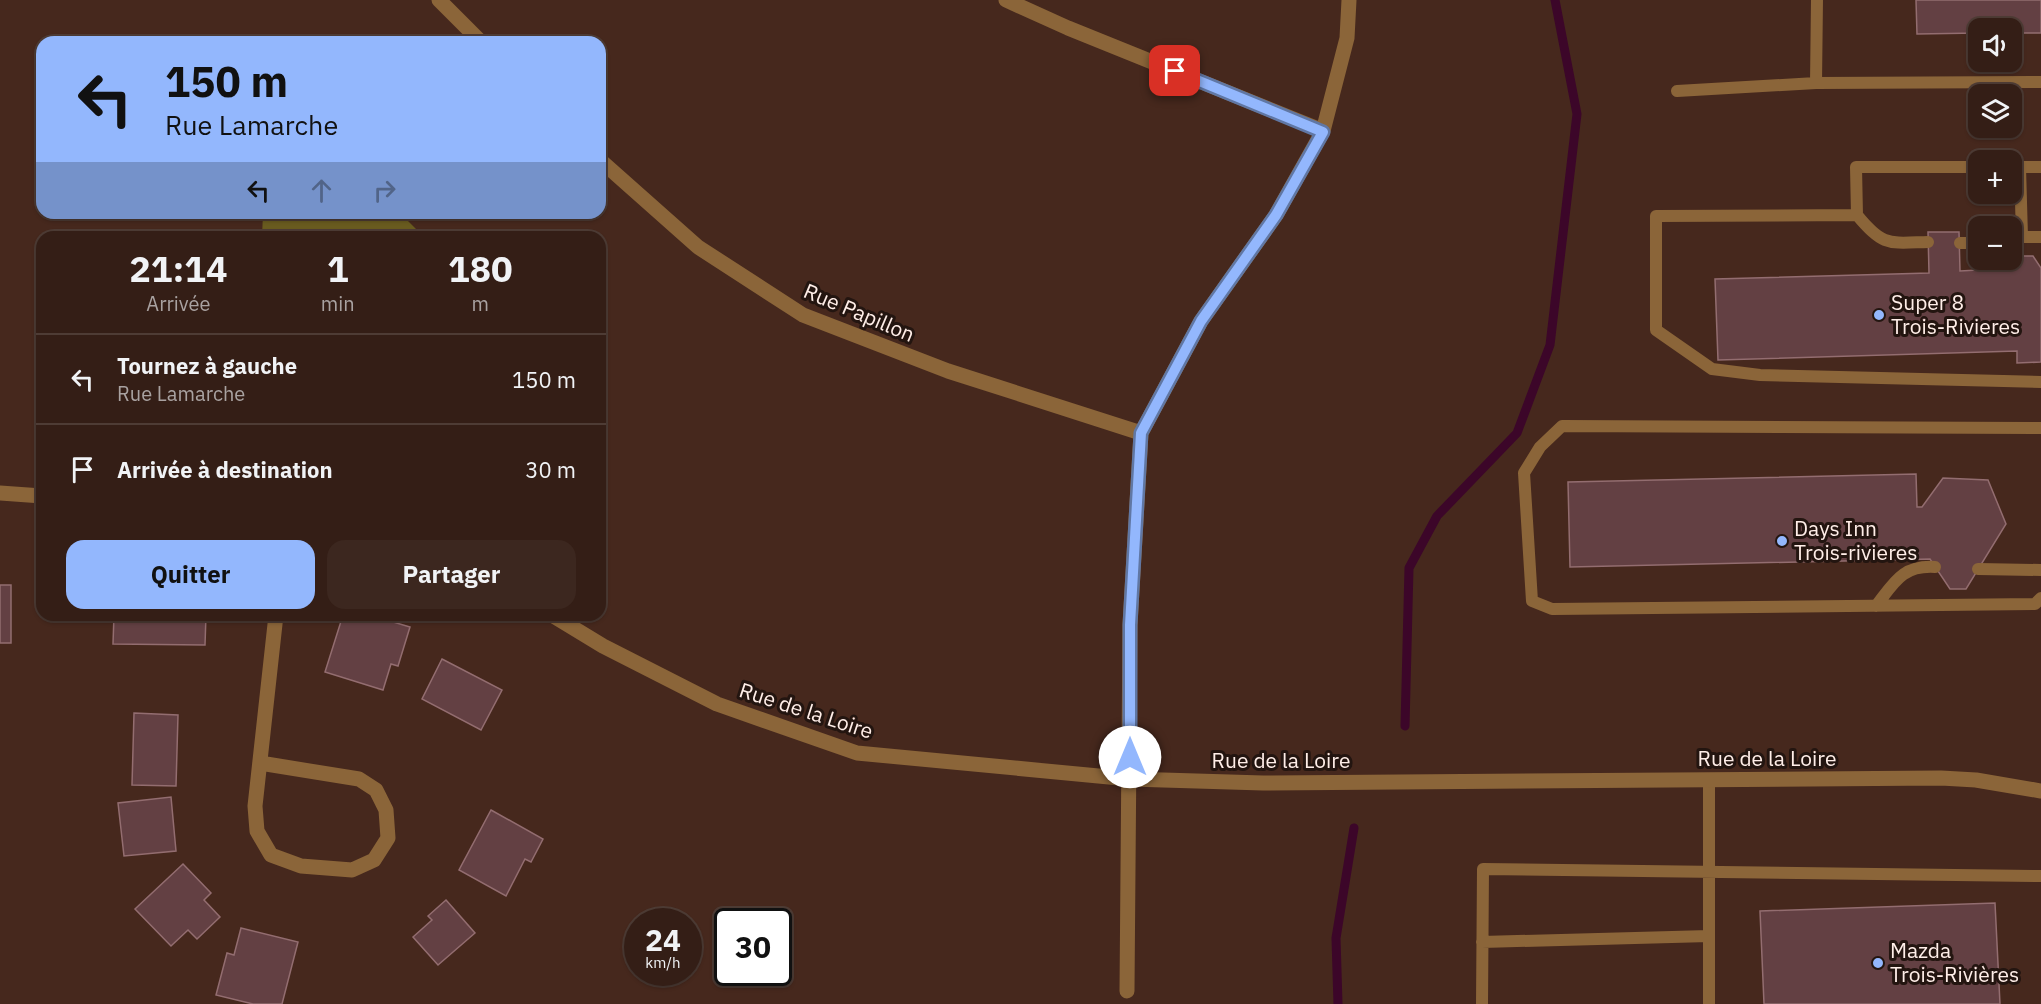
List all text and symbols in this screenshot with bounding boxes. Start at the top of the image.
map controls [1968,18,2022,270]
button: sound [1968,18,2022,72]
pin [1149,45,1200,96]
text: 150 m [165,54,288,109]
icon: arrive [1158,54,1191,87]
icon: left [66,60,144,138]
button: layers [1968,84,2022,138]
text: Rue Lamarche [165,107,338,142]
button: + [1968,150,2022,204]
icon: left [242,174,275,207]
icon: ahead [305,174,338,207]
icon: right [368,174,401,207]
button: − [1968,216,2022,270]
text: 21:14 [129,245,228,292]
text: 1 [327,245,349,292]
text: 180 [448,245,513,292]
street label: Rue Papillon [800,276,919,348]
place label: Super 8 Trois-Rivieres [1891,288,2020,340]
text: Arrivée [146,290,210,317]
text: min [321,290,355,317]
text: m [472,290,489,317]
marker: Super 8 Trois-Rivieres [1872,308,1886,322]
text: Tournez à gauche [117,351,297,380]
icon: left [66,363,99,396]
text: 150 m [512,365,576,394]
text: Rue Lamarche [117,380,245,407]
icon: arrive [66,453,99,486]
text: Arrivée à destination [117,455,333,484]
text: 30 m [525,455,576,484]
place label: Days Inn Trois-rivieres [1794,514,1918,566]
marker: Days Inn Trois-rivieres [1775,534,1789,548]
button: Quitter [66,540,315,609]
button: Partager [327,540,576,609]
street label: Rue de la Loire [736,675,877,745]
position arrow [1098,725,1162,789]
street label: Rue de la Loire [1698,744,1836,772]
street label: Rue de la Loire [1212,746,1350,774]
speed limit sign: 30 [714,908,792,986]
text: 24 [645,920,681,959]
place label: Mazda Trois-Rivières [1890,936,2019,988]
text: km/h [645,953,681,972]
marker: Mazda Trois-Rivières [1871,956,1885,970]

